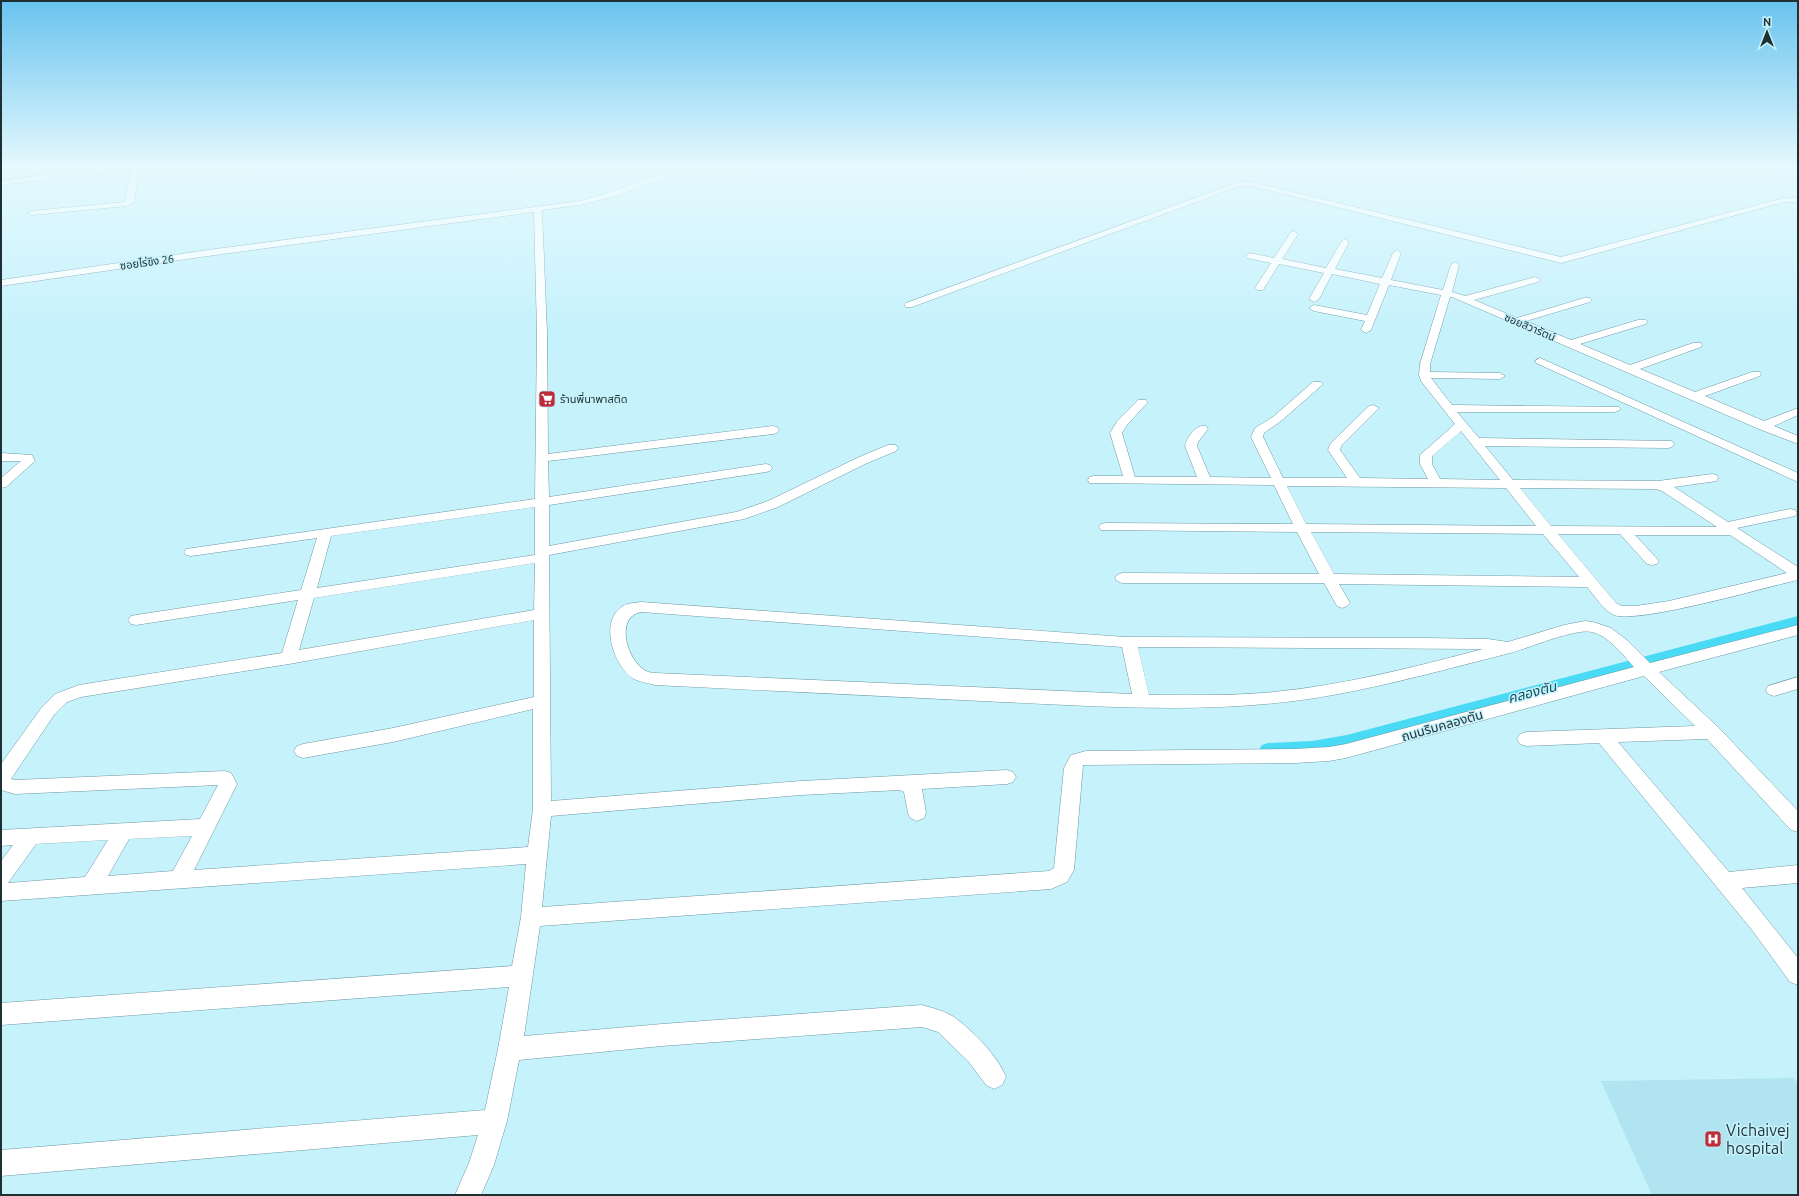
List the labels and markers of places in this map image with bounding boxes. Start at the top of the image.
supermarket icon: ร้านพี่นาพาสติด [537,389,557,409]
place label: ร้านพี่นาพาสติด [560,391,628,405]
place label: Vichaivej hospital [1726,1121,1790,1157]
hospital icon: Vichaivej hospital [1703,1129,1723,1149]

